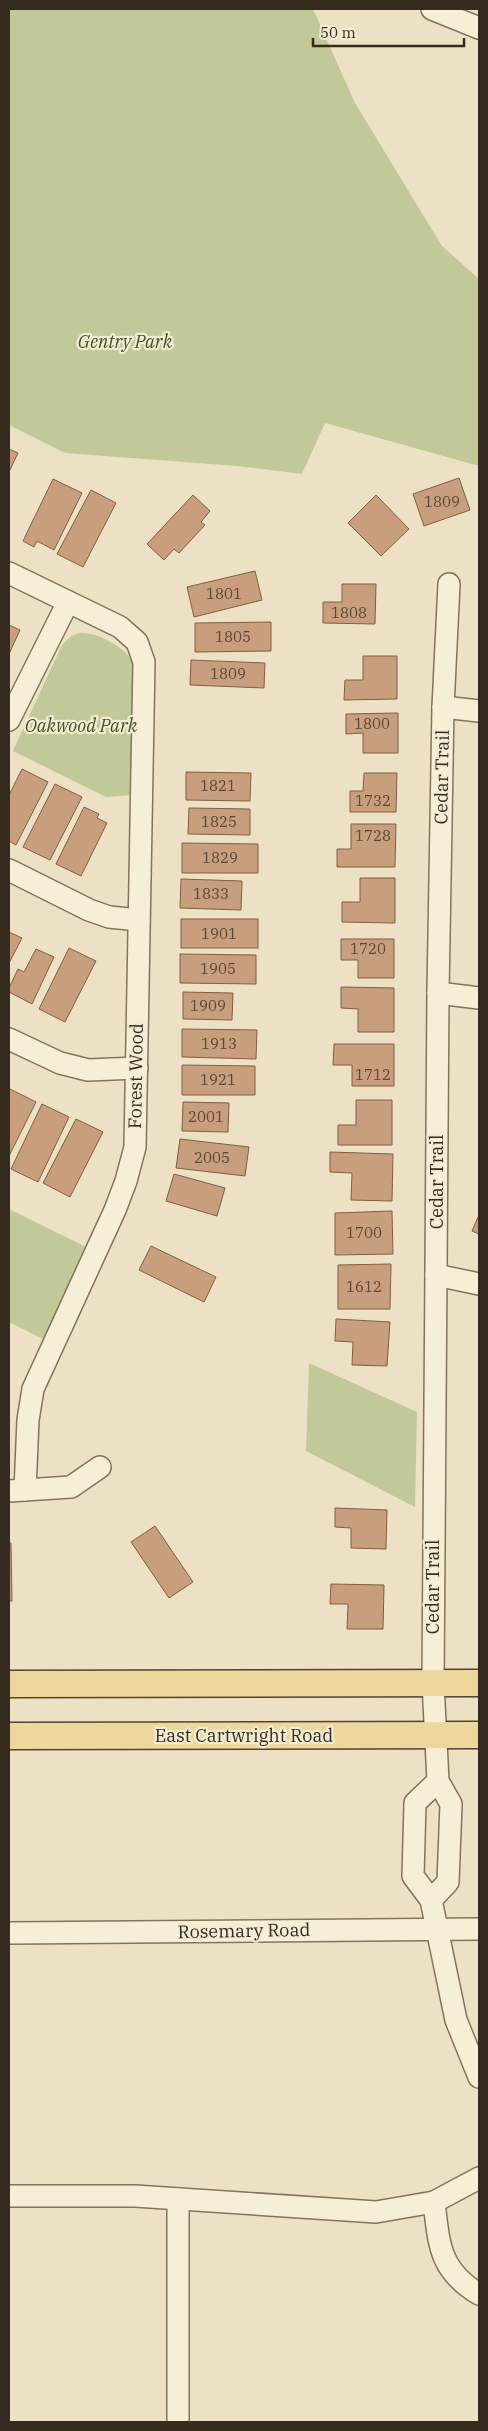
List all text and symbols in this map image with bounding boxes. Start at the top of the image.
scale bar [313,15,464,47]
text: 50 m [320,23,356,42]
park label: Gentry Park [78,330,173,353]
house number: 1809 [424,492,460,511]
house number: 1801 [206,584,242,603]
house number: 1808 [331,603,367,622]
house number: 1805 [215,627,251,646]
house number: 1809 [210,664,246,683]
park label: Oakwood Park [25,714,138,737]
house number: 1800 [354,714,390,733]
street label: Cedar Trail [429,730,454,824]
house number: 1821 [200,776,236,795]
house number: 1732 [355,791,391,810]
house number: 1825 [201,812,237,831]
house number: 1728 [355,826,391,845]
house number: 1829 [202,848,238,867]
house number: 1833 [193,884,229,903]
house number: 1901 [201,924,237,943]
house number: 1720 [350,939,386,958]
house number: 1905 [200,959,236,978]
house number: 1909 [190,996,226,1015]
street label: Forest Wood [123,1023,148,1129]
house number: 1913 [201,1034,237,1053]
house number: 1712 [355,1065,391,1084]
house number: 1921 [200,1070,236,1089]
house number: 2001 [188,1107,224,1126]
street label: Cedar Trail [425,1135,448,1229]
house number: 2005 [194,1148,230,1167]
house number: 1700 [346,1223,382,1242]
house number: 1612 [346,1277,382,1296]
street label: Cedar Trail [421,1540,444,1634]
street label: East Cartwright Road [155,1724,333,1747]
street label: Rosemary Road [177,1918,311,1943]

